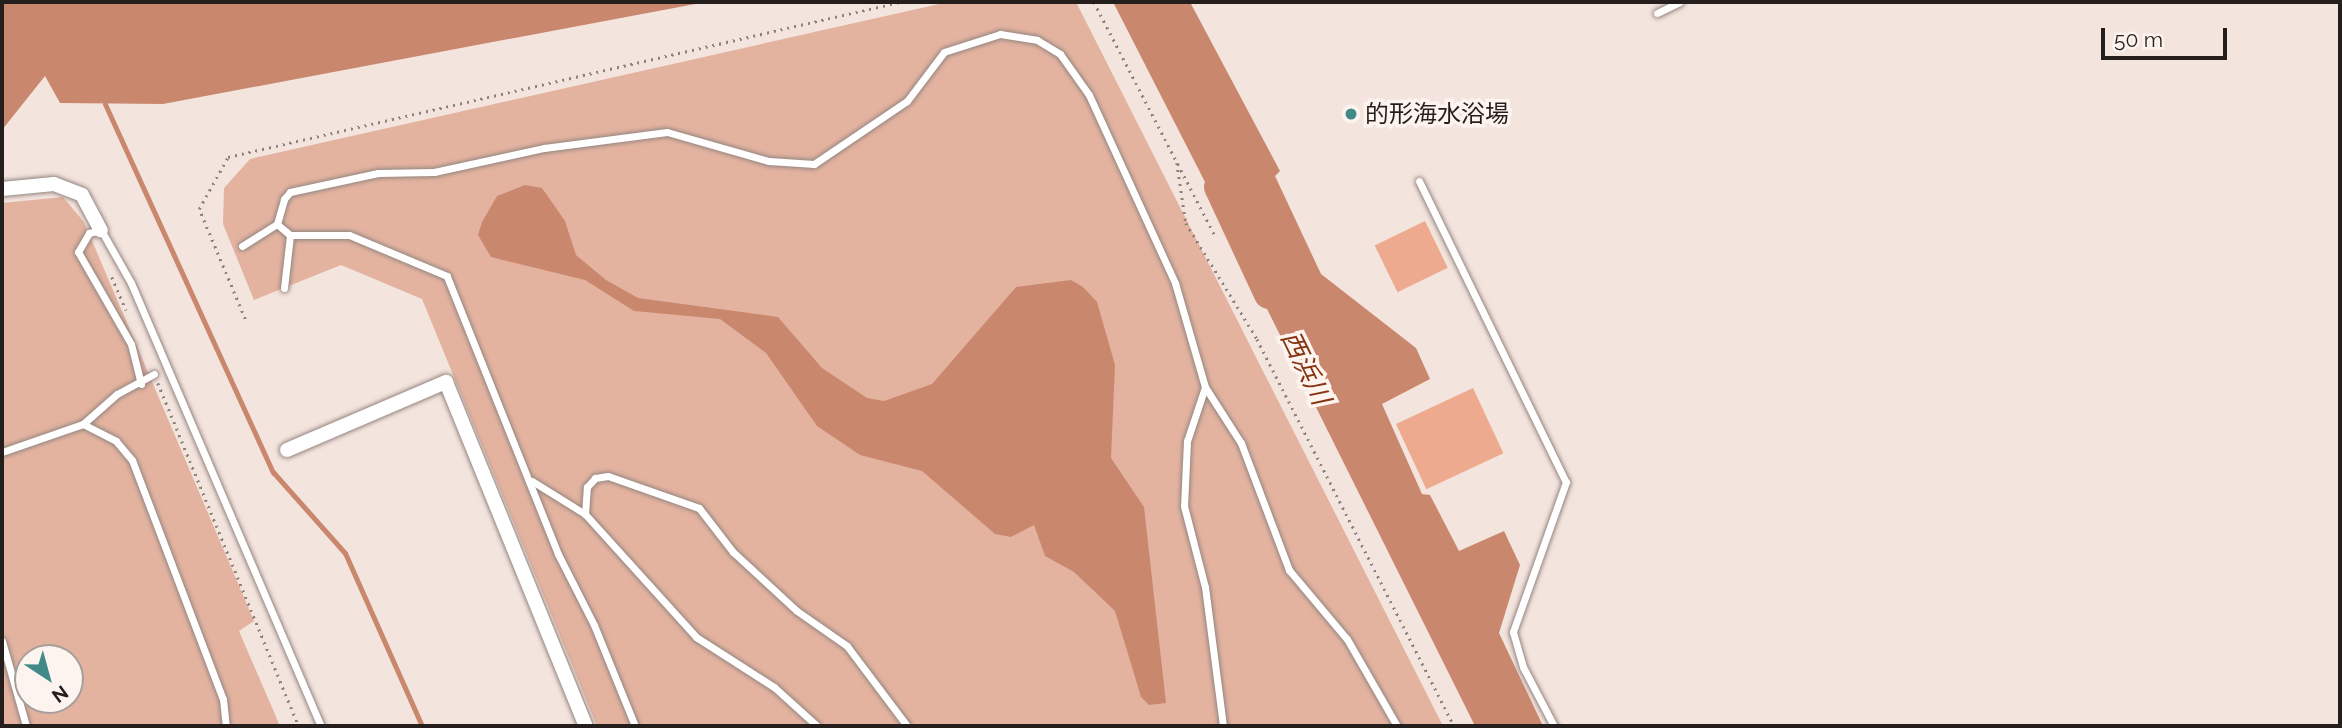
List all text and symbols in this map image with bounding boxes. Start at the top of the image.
scale bar [2104,14,2230,58]
text: 50 m [2114,27,2163,52]
place label: 的形海水浴場 [1365,100,1509,128]
marker: 的形海水浴場 [1343,106,1359,122]
water label: 西浜川 [1274,326,1336,410]
north arrow [14,644,84,714]
text: N [48,681,72,708]

